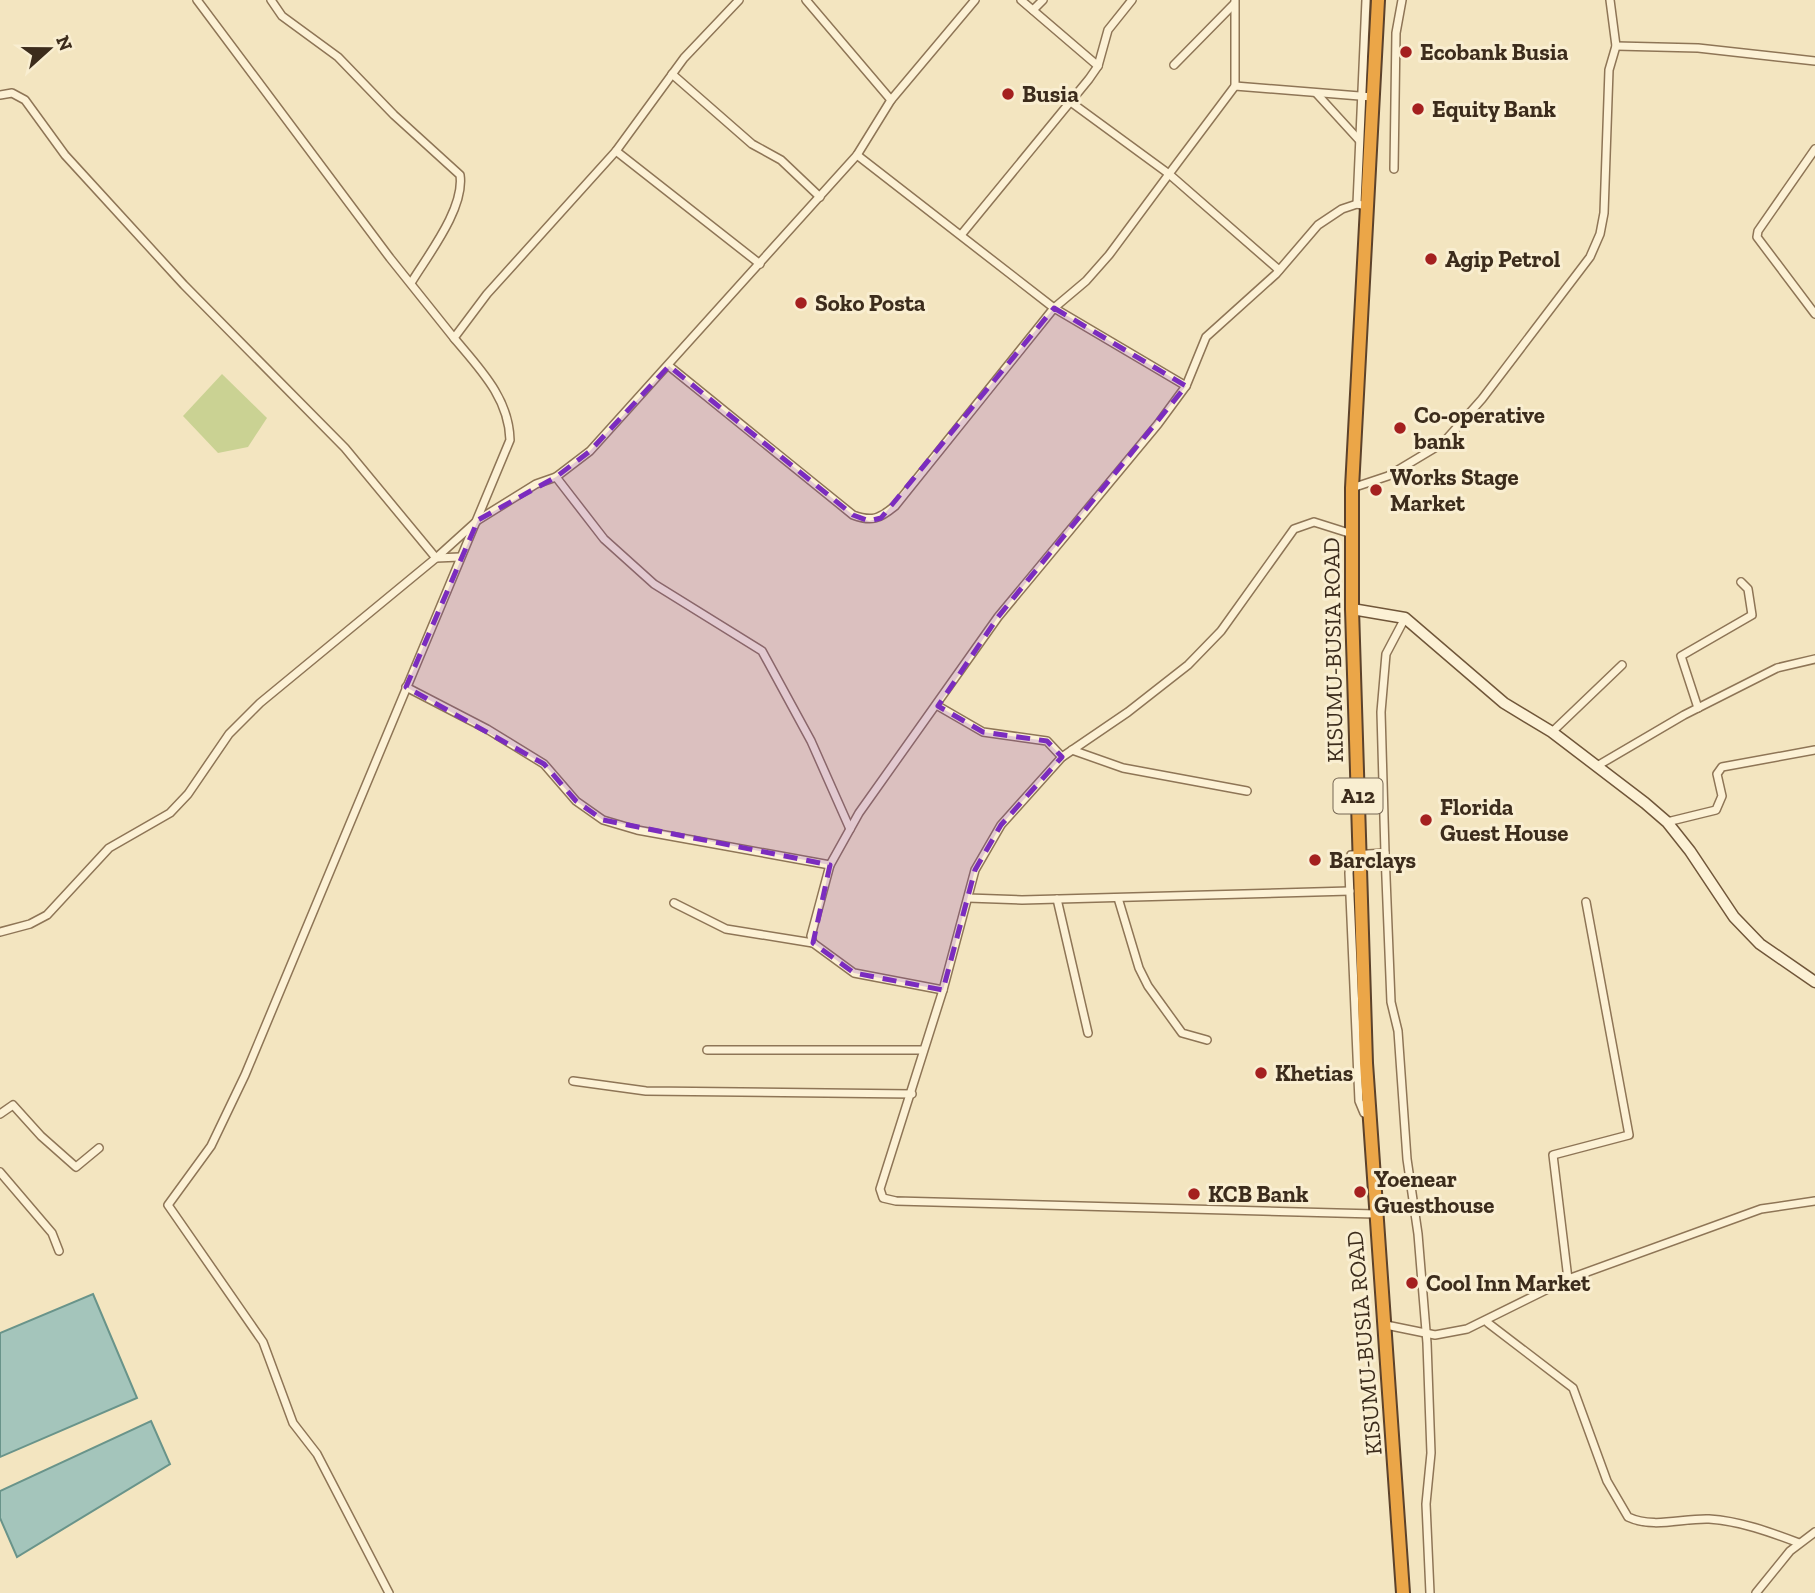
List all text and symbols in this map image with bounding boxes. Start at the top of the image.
north arrow [14,14,84,84]
text: N [51,32,78,54]
place label: Ecobank Busia [1420,38,1569,66]
marker: Ecobank Busia [1398,44,1414,60]
place label: Busia [1022,80,1079,108]
marker: Busia [1000,86,1016,102]
place label: Equity Bank [1432,95,1556,123]
marker: Equity Bank [1410,101,1426,117]
place label: Agip Petrol [1445,245,1561,273]
marker: Agip Petrol [1423,251,1439,267]
place label: Soko Posta [815,289,926,317]
marker: Soko Posta [793,295,809,311]
place label: Co-operative bank [1413,401,1545,455]
marker: Co-operative bank [1392,420,1408,436]
place label: Works Stage Market [1390,463,1519,517]
marker: Works Stage Market [1368,482,1384,498]
street label: KISUMU-BUSIA ROAD [1317,537,1349,763]
road number: A12 [1334,778,1382,814]
place label: Florida Guest House [1440,793,1568,847]
marker: Florida Guest House [1418,812,1434,828]
place label: Barclays [1329,846,1416,874]
marker: Barclays [1307,852,1323,868]
place label: Khetias [1275,1059,1353,1087]
marker: Khetias [1253,1065,1269,1081]
place label: Yoenear Guesthouse [1374,1165,1494,1219]
place label: KCB Bank [1208,1180,1309,1208]
marker: Yoenear Guesthouse [1352,1184,1368,1200]
marker: KCB Bank [1186,1186,1202,1202]
street label: KISUMU-BUSIA ROAD [1340,1230,1388,1456]
place label: Cool Inn Market [1426,1269,1591,1297]
marker: Cool Inn Market [1404,1275,1420,1291]

